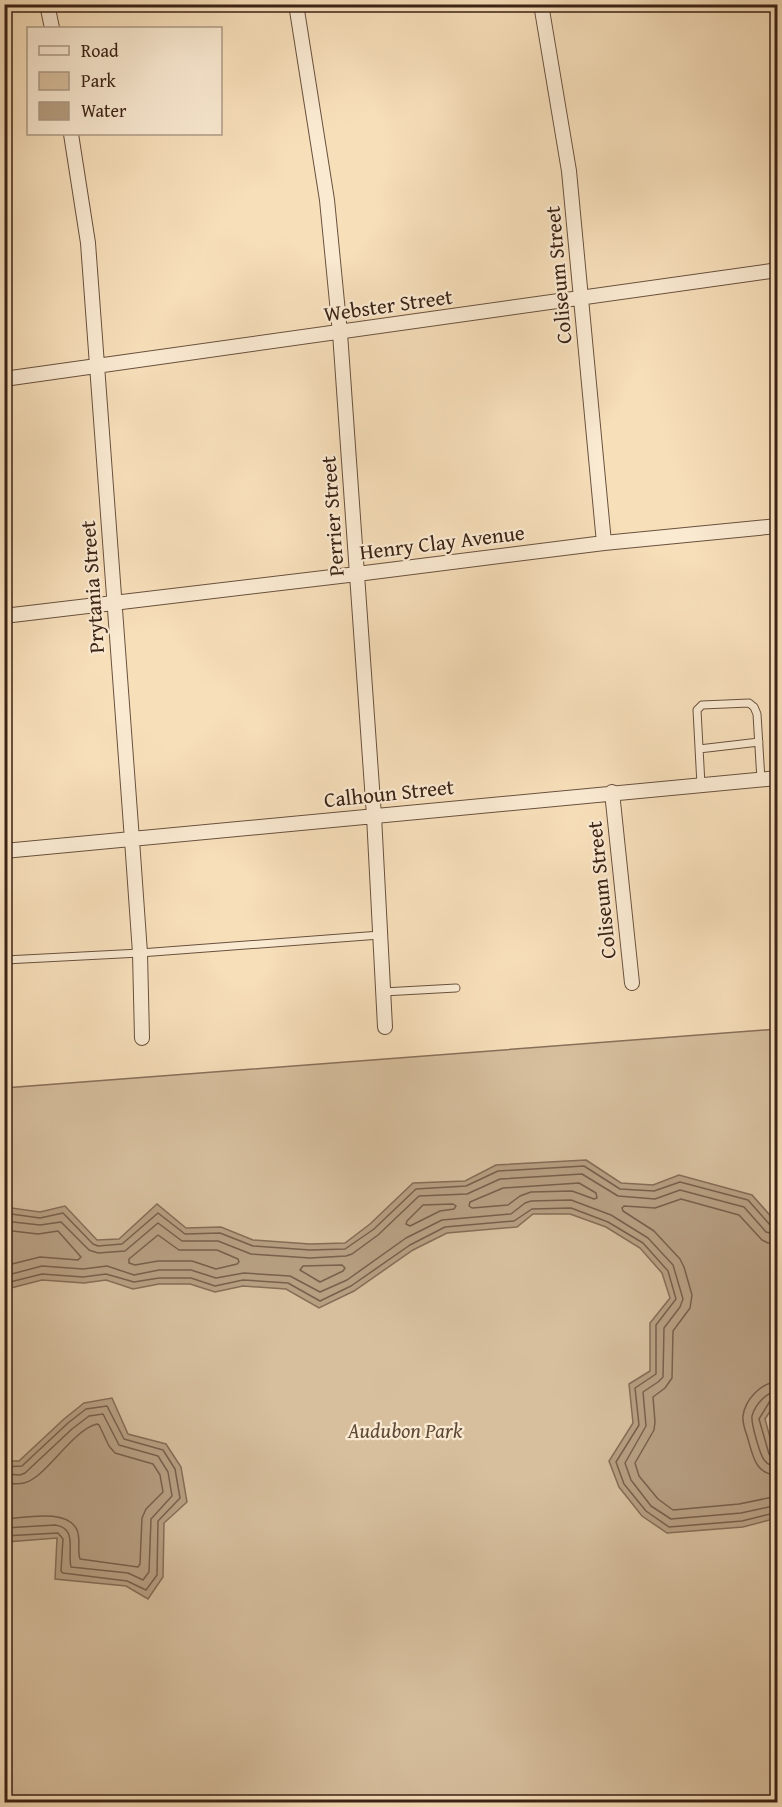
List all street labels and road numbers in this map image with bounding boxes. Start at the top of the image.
street label: Coliseum Street [536,204,579,345]
street label: Webster Street [322,281,455,329]
street label: Perrier Street [312,454,352,577]
street label: Henry Clay Avenue [358,516,526,568]
street label: Prytania Street [72,519,112,654]
street label: Calhoun Street [322,771,456,815]
street label: Coliseum Street [578,819,624,960]

